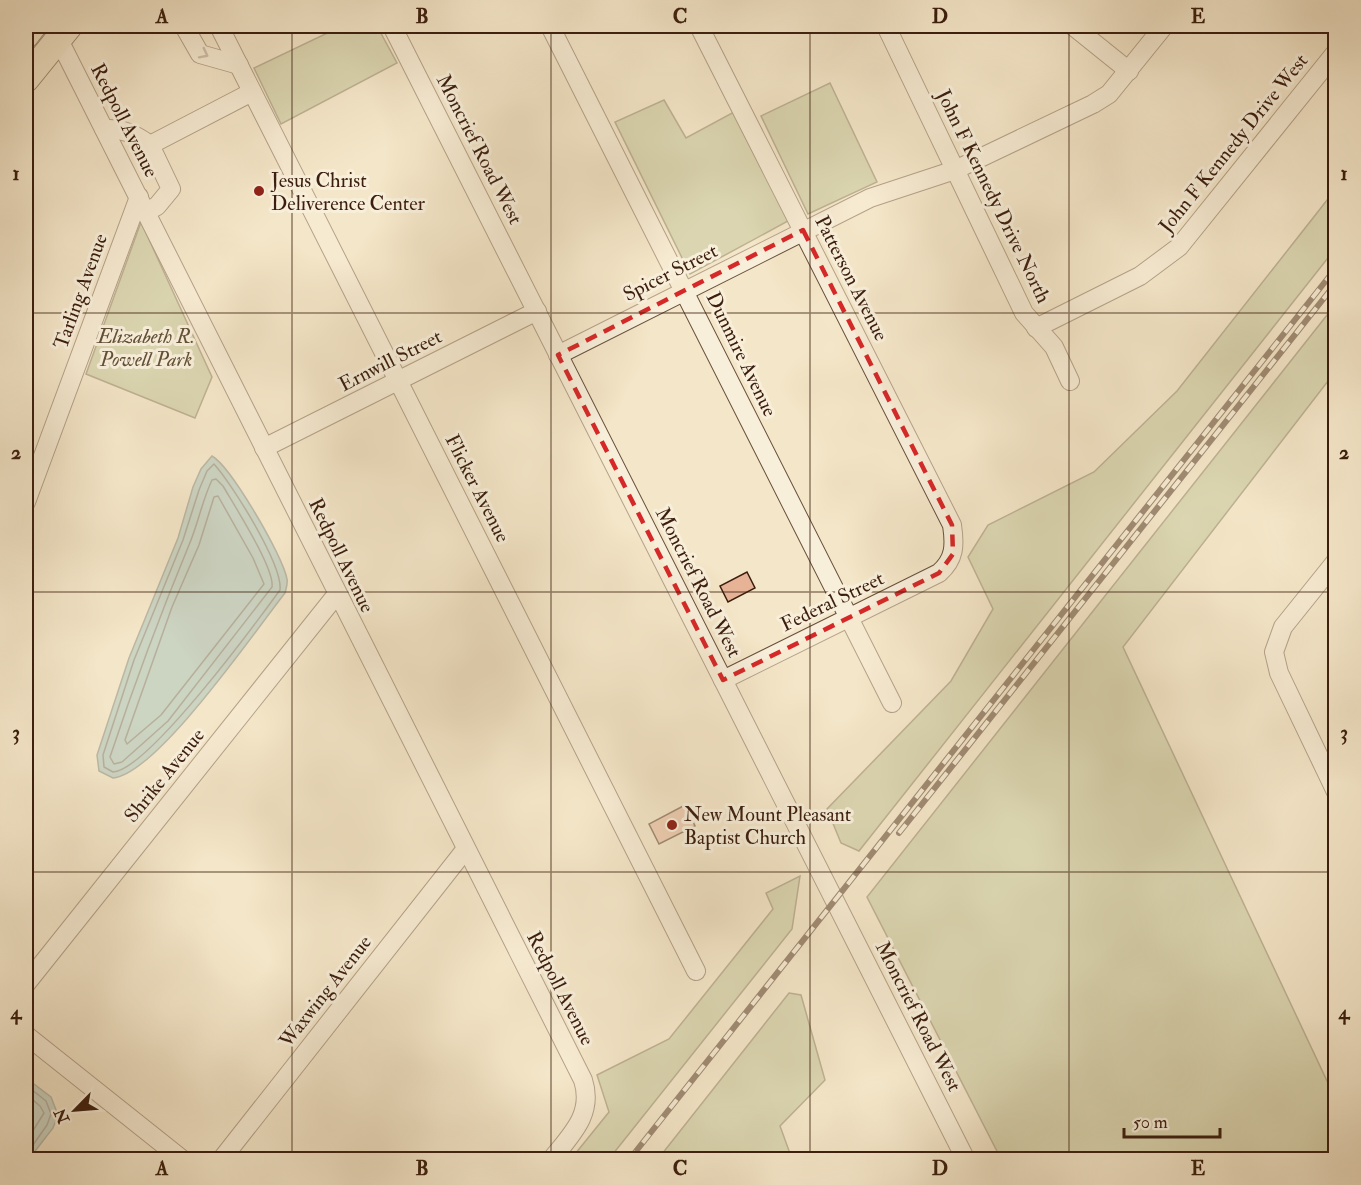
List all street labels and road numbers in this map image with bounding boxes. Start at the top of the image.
street label: John F Kennedy Drive West [1153,48,1314,239]
street label: Redpoll Avenue [84,59,164,182]
street label: Moncrief Road West [431,70,528,229]
street label: John F Kennedy Drive North [930,84,1056,308]
street label: Patterson Avenue [809,211,894,345]
street label: Tarling Avenue [48,230,113,352]
street label: Spicer Street [619,238,723,308]
street label: Dunmire Avenue [701,288,783,421]
street label: Ernwill Street [335,324,446,397]
street label: Flicker Avenue [440,430,516,547]
street label: Redpoll Avenue [302,494,380,617]
street label: Moncrief Road West [650,503,747,662]
street label: Federal Street [776,565,888,637]
street label: Shrike Avenue [119,723,210,828]
street label: Redpoll Avenue [520,927,600,1050]
street label: Waxwing Avenue [273,930,377,1053]
street label: Moncrief Road West [870,937,967,1096]

